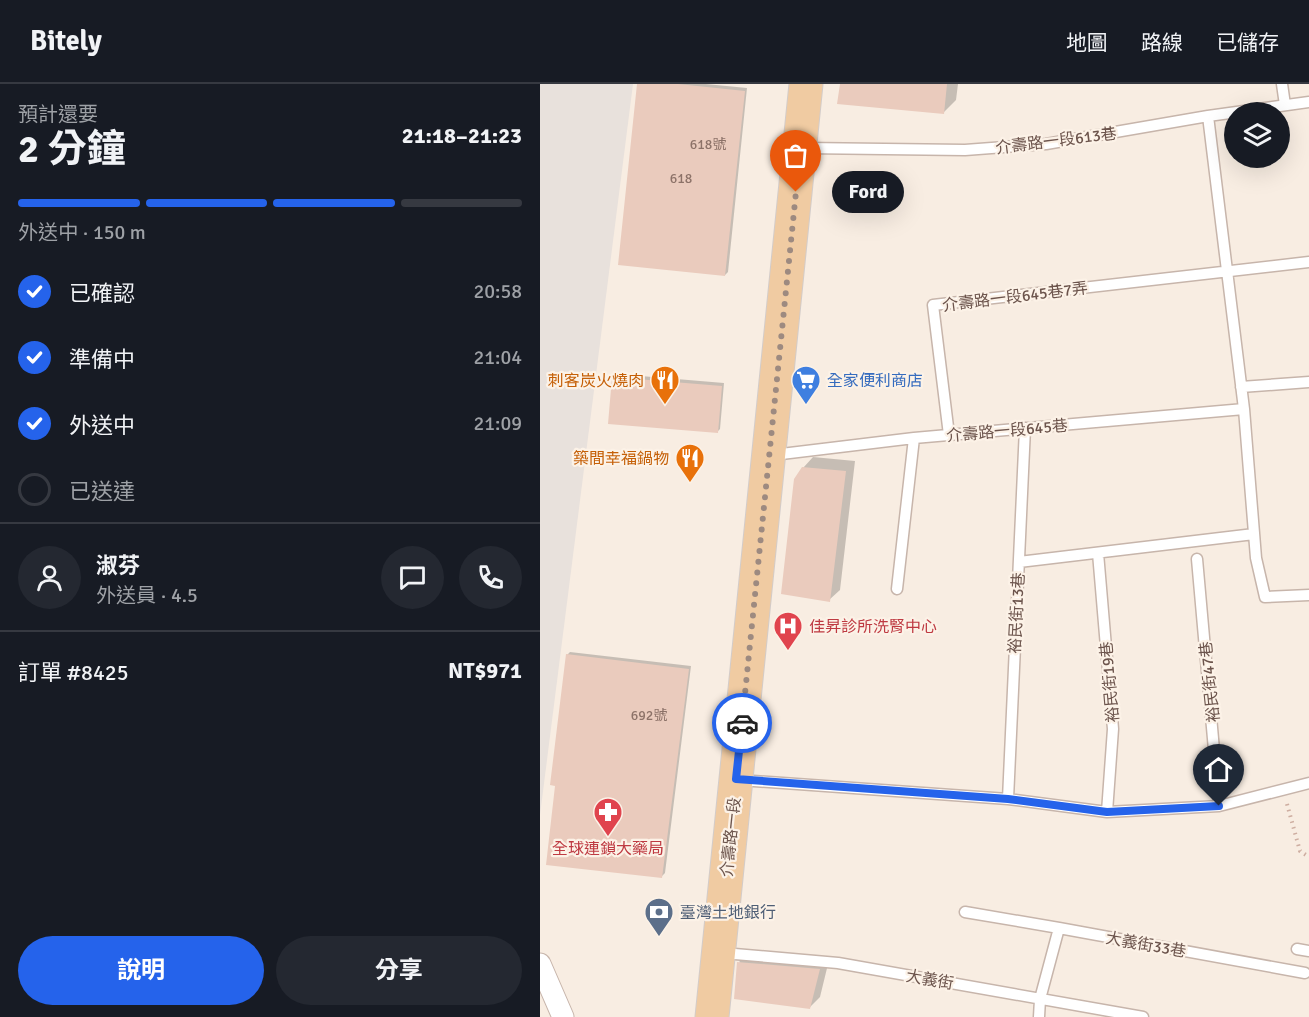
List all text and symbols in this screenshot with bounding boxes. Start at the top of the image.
text: Bitely [30,24,102,58]
text: 地圖 [1066,30,1108,56]
text: 路線 [1141,30,1183,56]
text: 已儲存 [1216,30,1279,56]
text: 預計還要 [18,102,98,127]
map controls [1224,102,1290,168]
button: layers [1224,102,1290,168]
text: 21:18–21:23 [402,122,522,149]
street label: 介壽路一段613巷 [994,124,1118,158]
text: 2 分鐘 [18,125,126,173]
pin [770,130,821,192]
house number: 618號 [690,136,726,153]
icon: bag [779,139,812,172]
house number: 618 [670,170,692,187]
callout: Ford [832,171,904,213]
text: Ford [849,179,887,204]
text: 外送中 · 150 m [18,220,146,245]
icon: check [18,275,51,308]
street label: 介壽路一段645巷7弄 [941,278,1089,316]
text: 20:58 [473,279,522,304]
text: 已確認 [69,280,135,307]
icon: check [18,341,51,374]
text: 21:04 [473,345,522,370]
text: 準備中 [69,346,135,373]
restaurant icon: 刺客炭火燒肉 [649,364,681,406]
supermarket icon: 全家便利商店 [790,364,822,406]
place label: 刺客炭火燒肉 [548,371,644,391]
place label: 全家便利商店 [827,371,923,391]
icon: check [18,407,51,440]
text: 21:09 [473,411,522,436]
text: 外送中 [69,412,135,439]
street label: 介壽路一段645巷 [945,416,1069,446]
restaurant icon: 築間幸福鍋物 [674,442,706,484]
place label: 築間幸福鍋物 [573,449,669,469]
text: 已送達 [69,478,135,505]
button: person [18,546,81,609]
button: chat [381,546,444,609]
button: phone [459,546,522,609]
text: 淑芬 [96,552,140,579]
street label: 裕民街13巷 [1005,572,1029,654]
text: 外送員 · 4.5 [96,583,198,608]
hospital icon: 佳昇診所洗腎中心 [772,610,804,652]
place label: 佳昇診所洗腎中心 [809,617,937,637]
street label: 裕民街47巷 [1196,640,1224,723]
street label: 裕民街19巷 [1096,641,1124,723]
text: NT$971 [448,657,522,684]
text: 訂單 #8425 [18,659,129,686]
courier [712,693,772,753]
house number: 692號 [631,707,667,724]
icon: car [726,707,759,740]
pin [1193,744,1244,806]
icon: home [1202,753,1235,786]
pharmacy icon: 全球連鎖大藥局 [592,796,624,838]
street label: 介壽路一段 [717,796,745,878]
place label: 全球連鎖大藥局 [552,839,664,859]
bank icon: 臺灣土地銀行 [643,896,675,938]
place label: 臺灣土地銀行 [680,903,776,923]
street label: 大義街33巷 [1104,928,1188,962]
button: 說明 [18,936,264,1005]
button: 分享 [276,936,522,1005]
street label: 大義街 [904,966,955,994]

